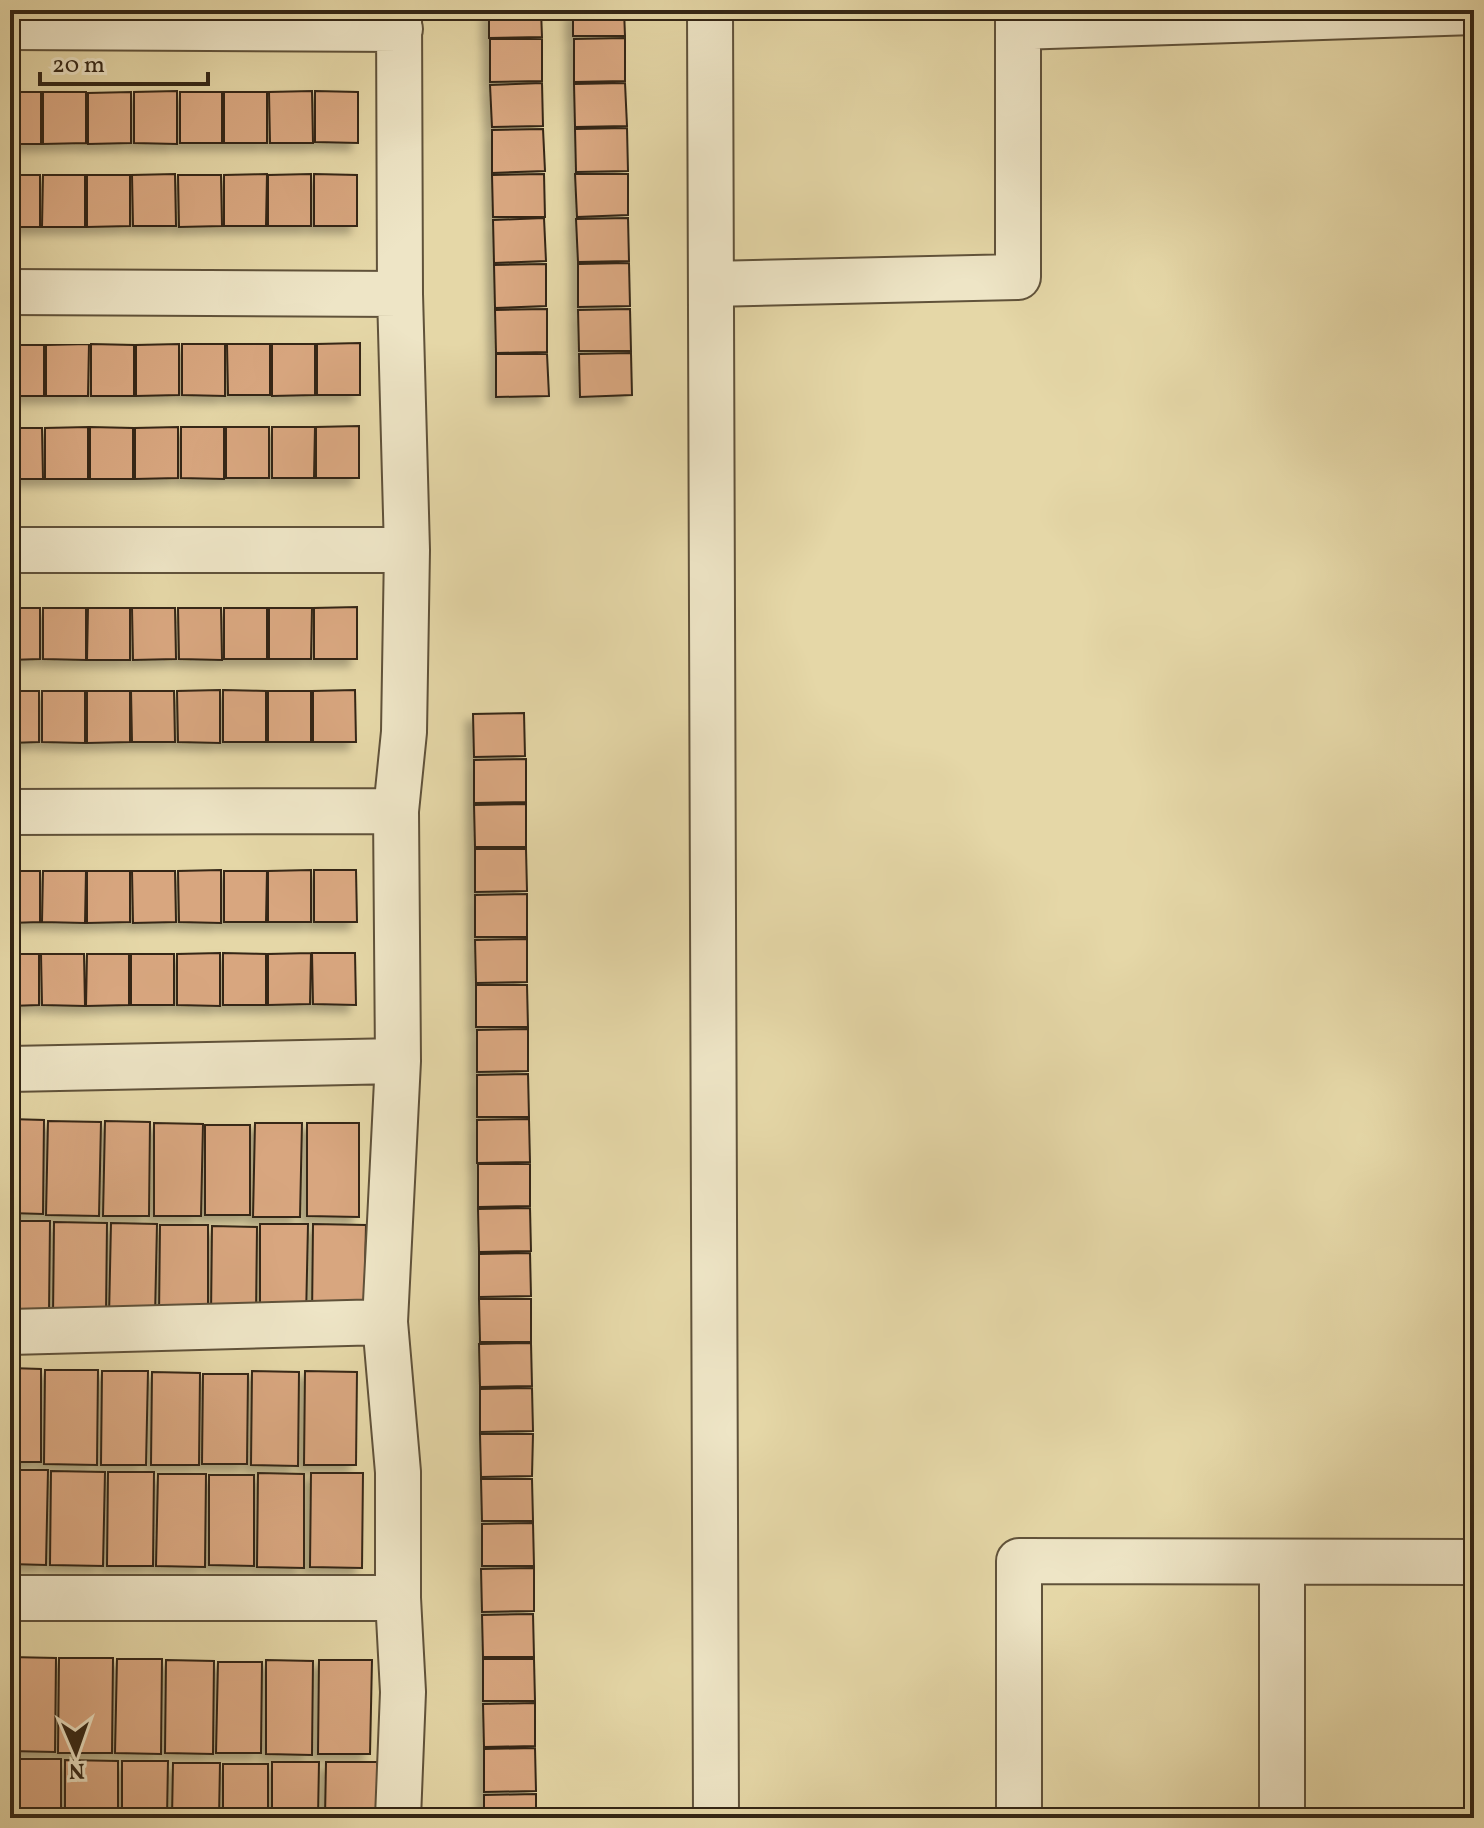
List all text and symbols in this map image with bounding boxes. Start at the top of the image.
scale bar [40,36,208,86]
text: 20 m [52,49,105,83]
north arrow [36,1712,116,1792]
text: N [68,1754,85,1785]

